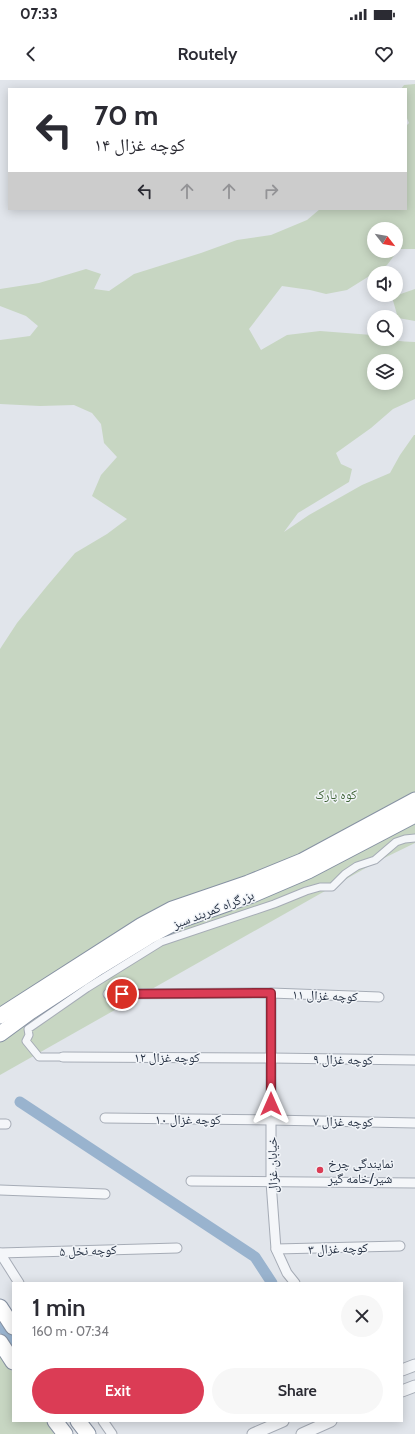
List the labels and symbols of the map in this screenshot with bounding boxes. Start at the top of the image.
north arrow [367,222,403,258]
park label: کوه پارک [315,786,358,803]
street label: بزرگراه کمربند سبز [169,886,256,933]
pin [105,977,139,1011]
street label: کوچه غزال ۱۱ [292,986,359,1005]
street label: کوچه غزال ۱۲ [134,1049,201,1066]
street label: کوچه غزال ۹ [313,1050,374,1069]
position arrow [250,1083,292,1125]
street label: کوچه غزال ۱۰ [155,1111,222,1128]
street label: کوچه غزال ۷ [313,1112,374,1131]
street label: خیابان غزال [264,1137,281,1193]
place label: نمایندگی چرخ شیر/خامه گیر [327,1155,394,1187]
marker: نمایندگی چرخ شیر/خامه گیر [315,1165,325,1175]
street label: کوچه غزال ۳ [308,1239,369,1258]
street label: کوچه نخل ۵ [59,1241,118,1260]

